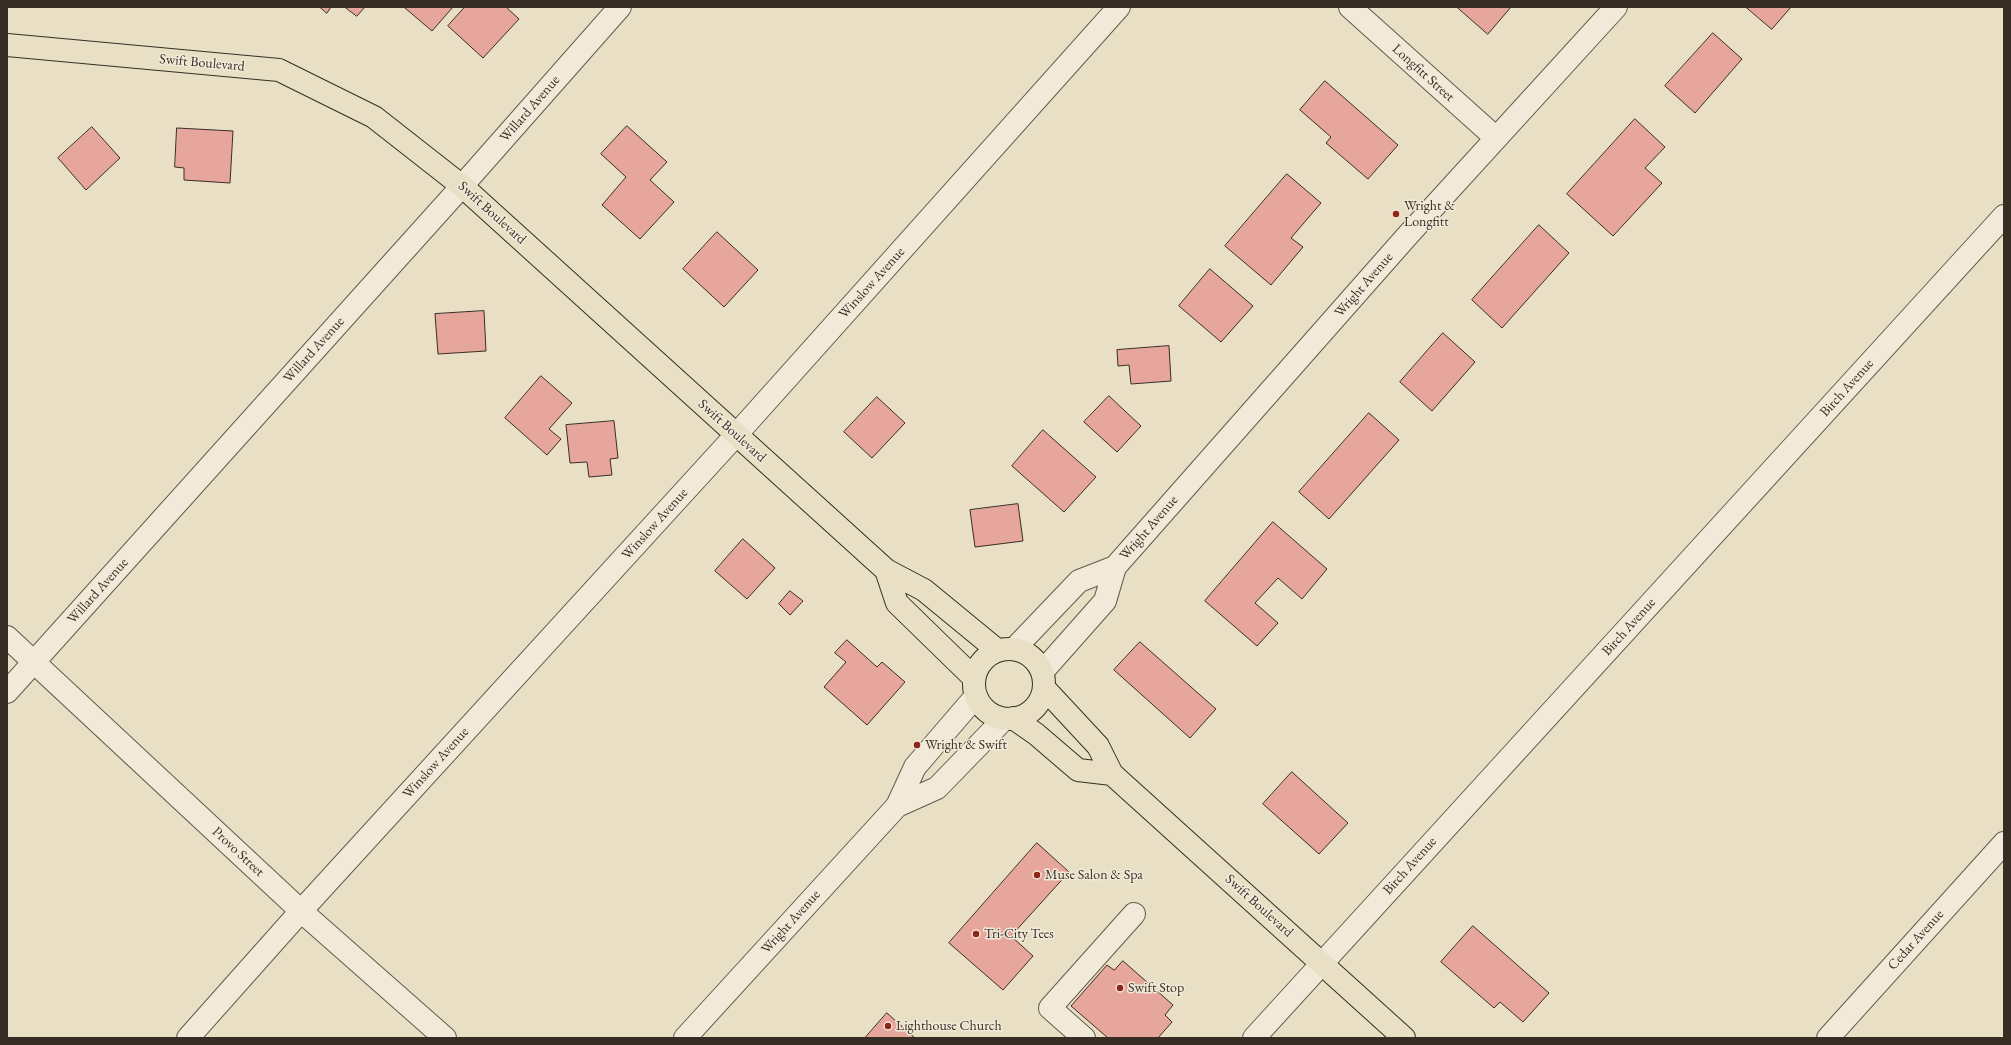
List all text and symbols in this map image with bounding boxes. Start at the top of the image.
street label: Longfitt Street [1388,41,1458,105]
street label: Swift Boulevard [159,51,245,75]
street label: Willard Avenue [496,72,564,146]
street label: Swift Boulevard [455,178,529,248]
place label: Wright & Longfitt [1404,198,1455,230]
marker: Wright & Longfitt [1391,209,1401,219]
street label: Winslow Avenue [835,244,909,322]
street label: Wright Avenue [1331,249,1397,321]
street label: Willard Avenue [280,314,348,386]
street label: Birch Avenue [1817,356,1877,420]
street label: Swift Boulevard [695,396,769,466]
street label: Winslow Avenue [618,485,692,563]
street label: Wright Avenue [1116,492,1182,564]
street label: Willard Avenue [64,555,132,627]
street label: Birch Avenue [1599,595,1659,659]
street label: Winslow Avenue [399,724,473,802]
place label: Wright & Swift [925,737,1007,753]
marker: Wright & Swift [912,740,922,750]
street label: Provo Street [208,824,268,880]
street label: Birch Avenue [1380,834,1440,898]
place label: Muse Salon & Spa [1045,867,1143,883]
marker: Muse Salon & Spa [1032,870,1042,880]
street label: Swift Boulevard [1222,871,1296,941]
street label: Wright Avenue [758,887,824,957]
street label: Cedar Avenue [1884,906,1948,974]
place label: Tri-City Tees [984,926,1054,942]
marker: Tri-City Tees [971,929,981,939]
place label: Swift Stop [1128,980,1184,996]
marker: Swift Stop [1115,983,1125,993]
place label: Lighthouse Church [896,1018,1002,1034]
marker: Lighthouse Church [883,1021,893,1031]

